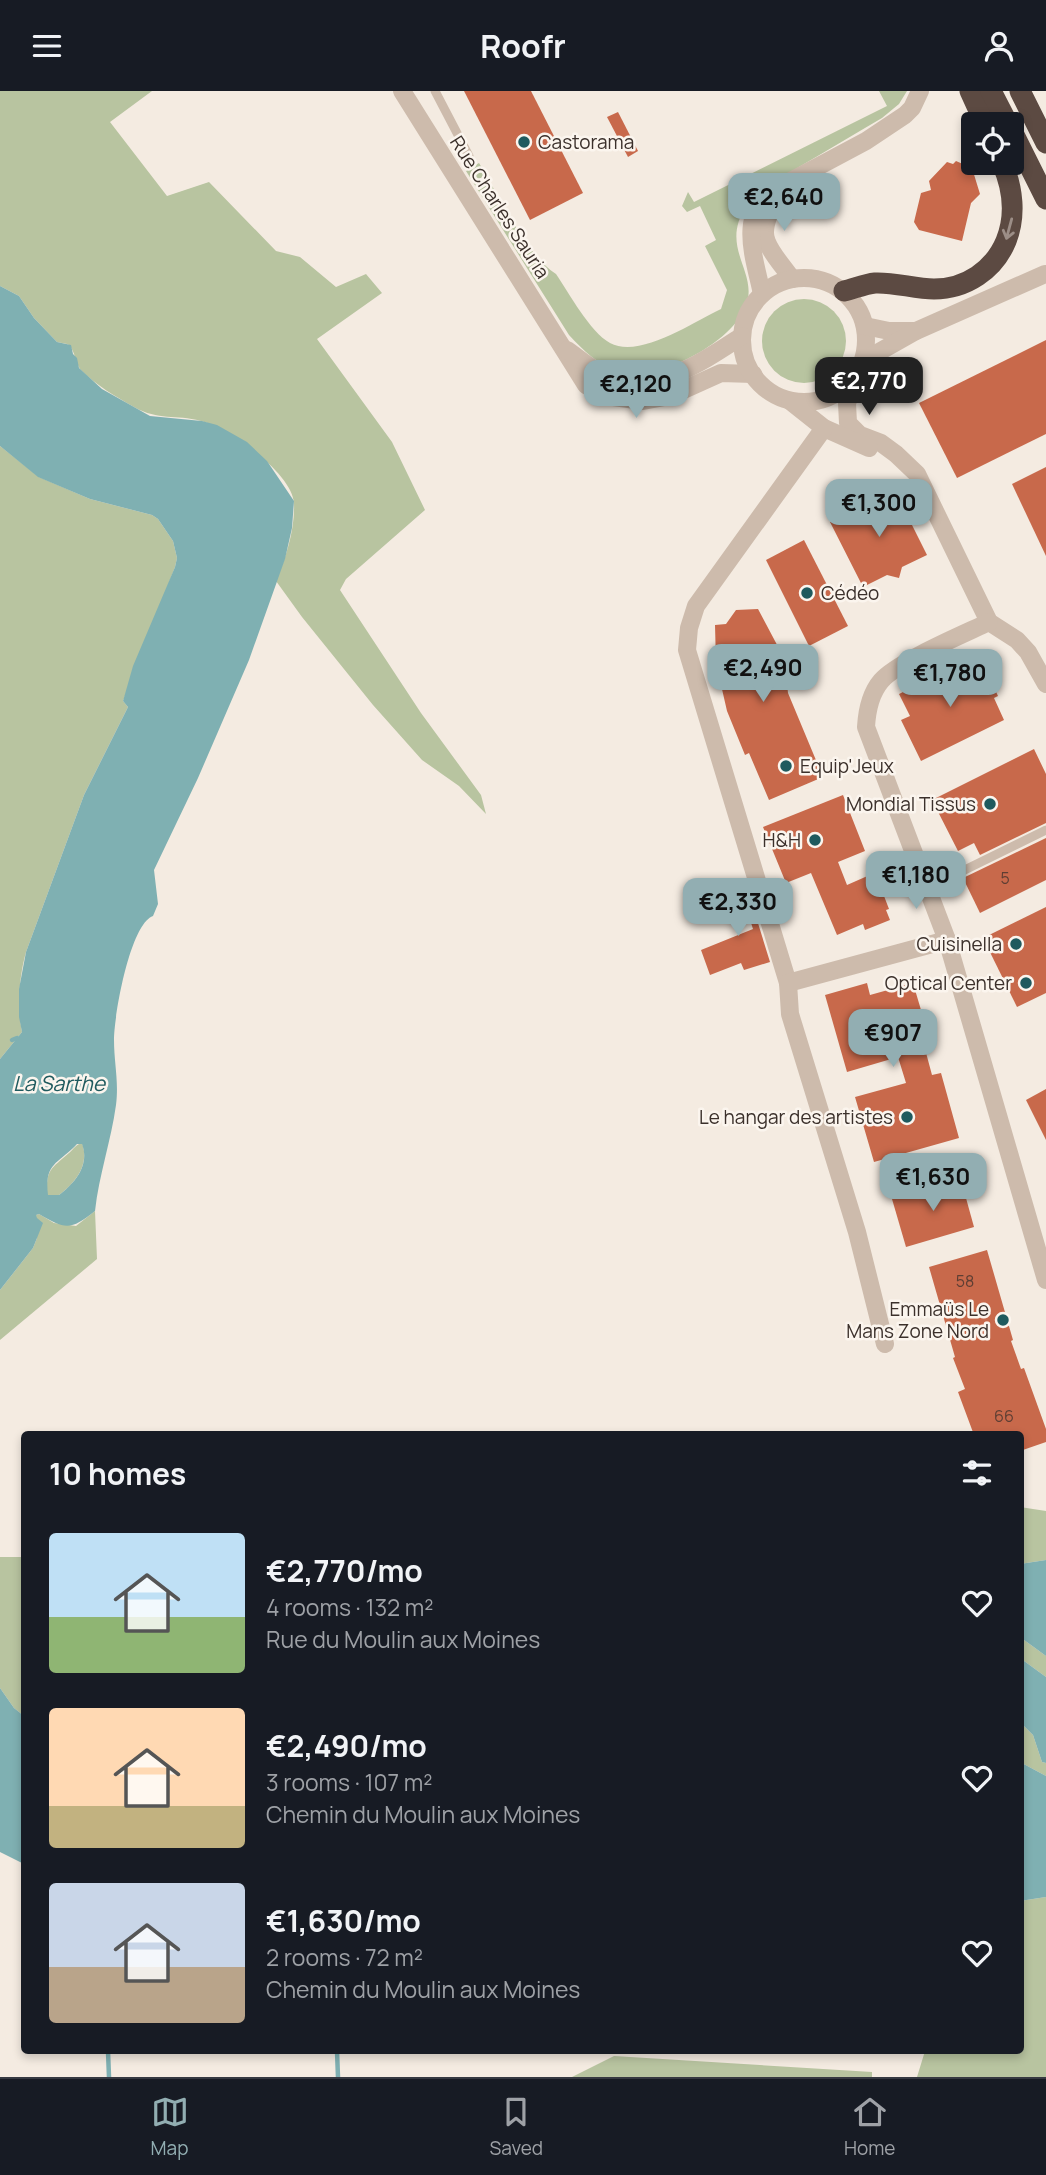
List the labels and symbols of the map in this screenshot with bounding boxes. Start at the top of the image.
place label: Castorama [538,129,634,155]
street label: Rue Charles Sauria [444,131,556,283]
marker: Castorama [516,134,532,150]
pin: €2,640 [727,173,841,233]
one-way arrow [1002,217,1015,240]
pin: €2,770 [812,357,926,417]
pin: €2,120 [579,361,693,420]
pin: €1,300 [822,479,936,539]
place label: Cédéo [821,580,879,606]
marker: Cédéo [799,585,815,601]
pin: €2,490 [706,645,820,704]
pin: €1,780 [893,649,1007,709]
place label: Equip'Jeux [800,753,894,779]
marker: Equip'Jeux [778,758,794,774]
place label: Mondial Tissus [846,791,976,817]
marker: Mondial Tissus [982,796,998,812]
place label: H&H [763,827,801,853]
marker: H&H [807,832,823,848]
pin: €1,180 [859,851,973,911]
house number: 5 [1000,867,1010,889]
pin: €2,330 [681,879,795,938]
place label: Cuisinella [917,931,1002,957]
marker: Cuisinella [1008,936,1024,952]
place label: Optical Center [885,970,1012,996]
marker: Optical Center [1018,975,1034,991]
pin: €907 [852,1009,934,1069]
water label: La Sarthe [13,1069,107,1097]
place label: Le hangar des artistes [699,1104,893,1130]
marker: Le hangar des artistes [899,1109,915,1125]
pin: €1,630 [876,1153,990,1213]
house number: 58 [956,1270,974,1292]
place label: Emmaüs Le Mans Zone Nord [846,1296,989,1344]
marker: Emmaüs Le Mans Zone Nord [995,1312,1011,1328]
house number: 66 [994,1405,1014,1427]

